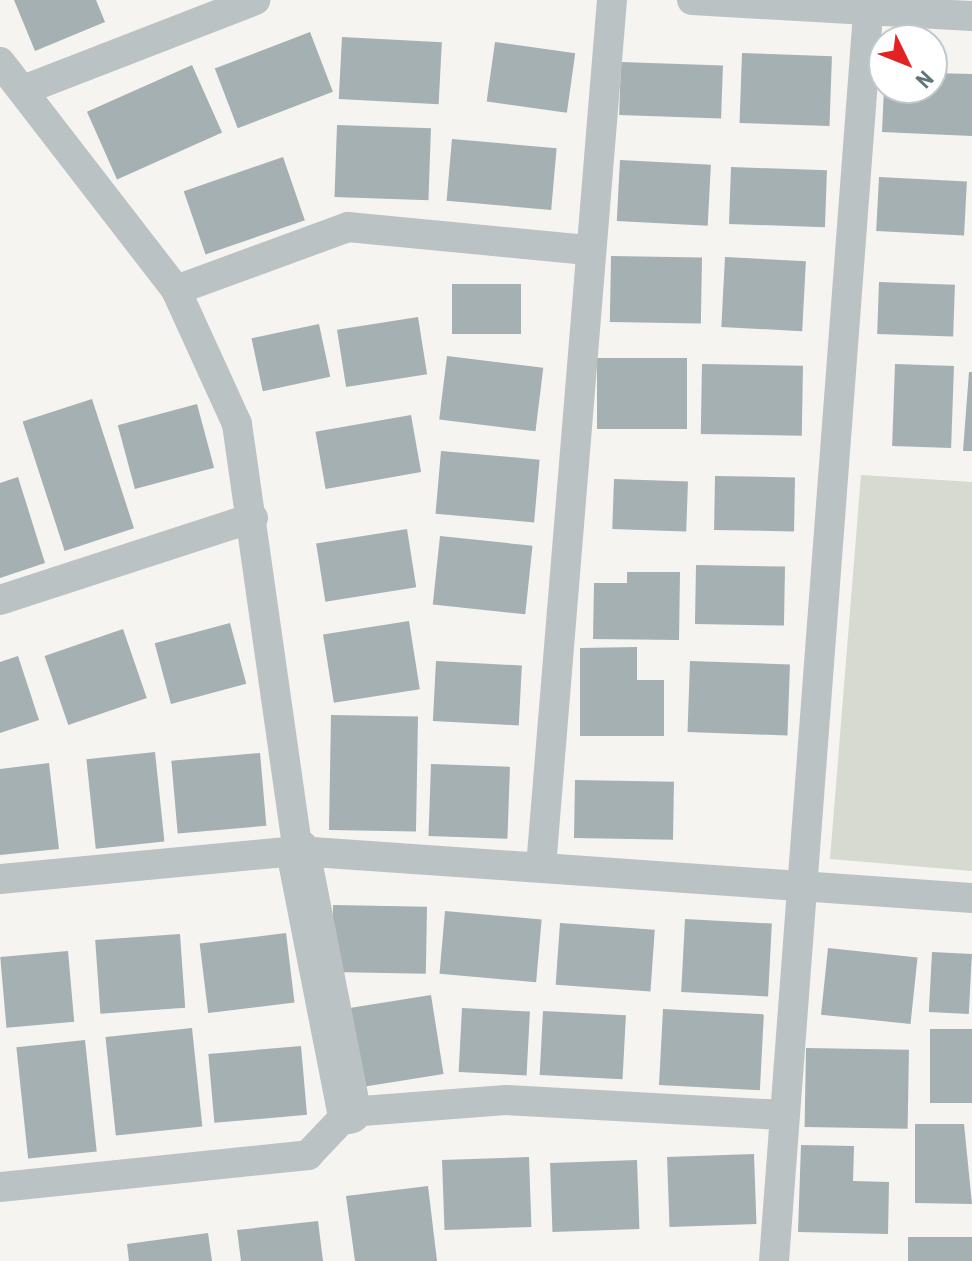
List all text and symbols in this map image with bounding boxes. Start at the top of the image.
north arrow [868,24,948,104]
text: N [911,66,938,93]

